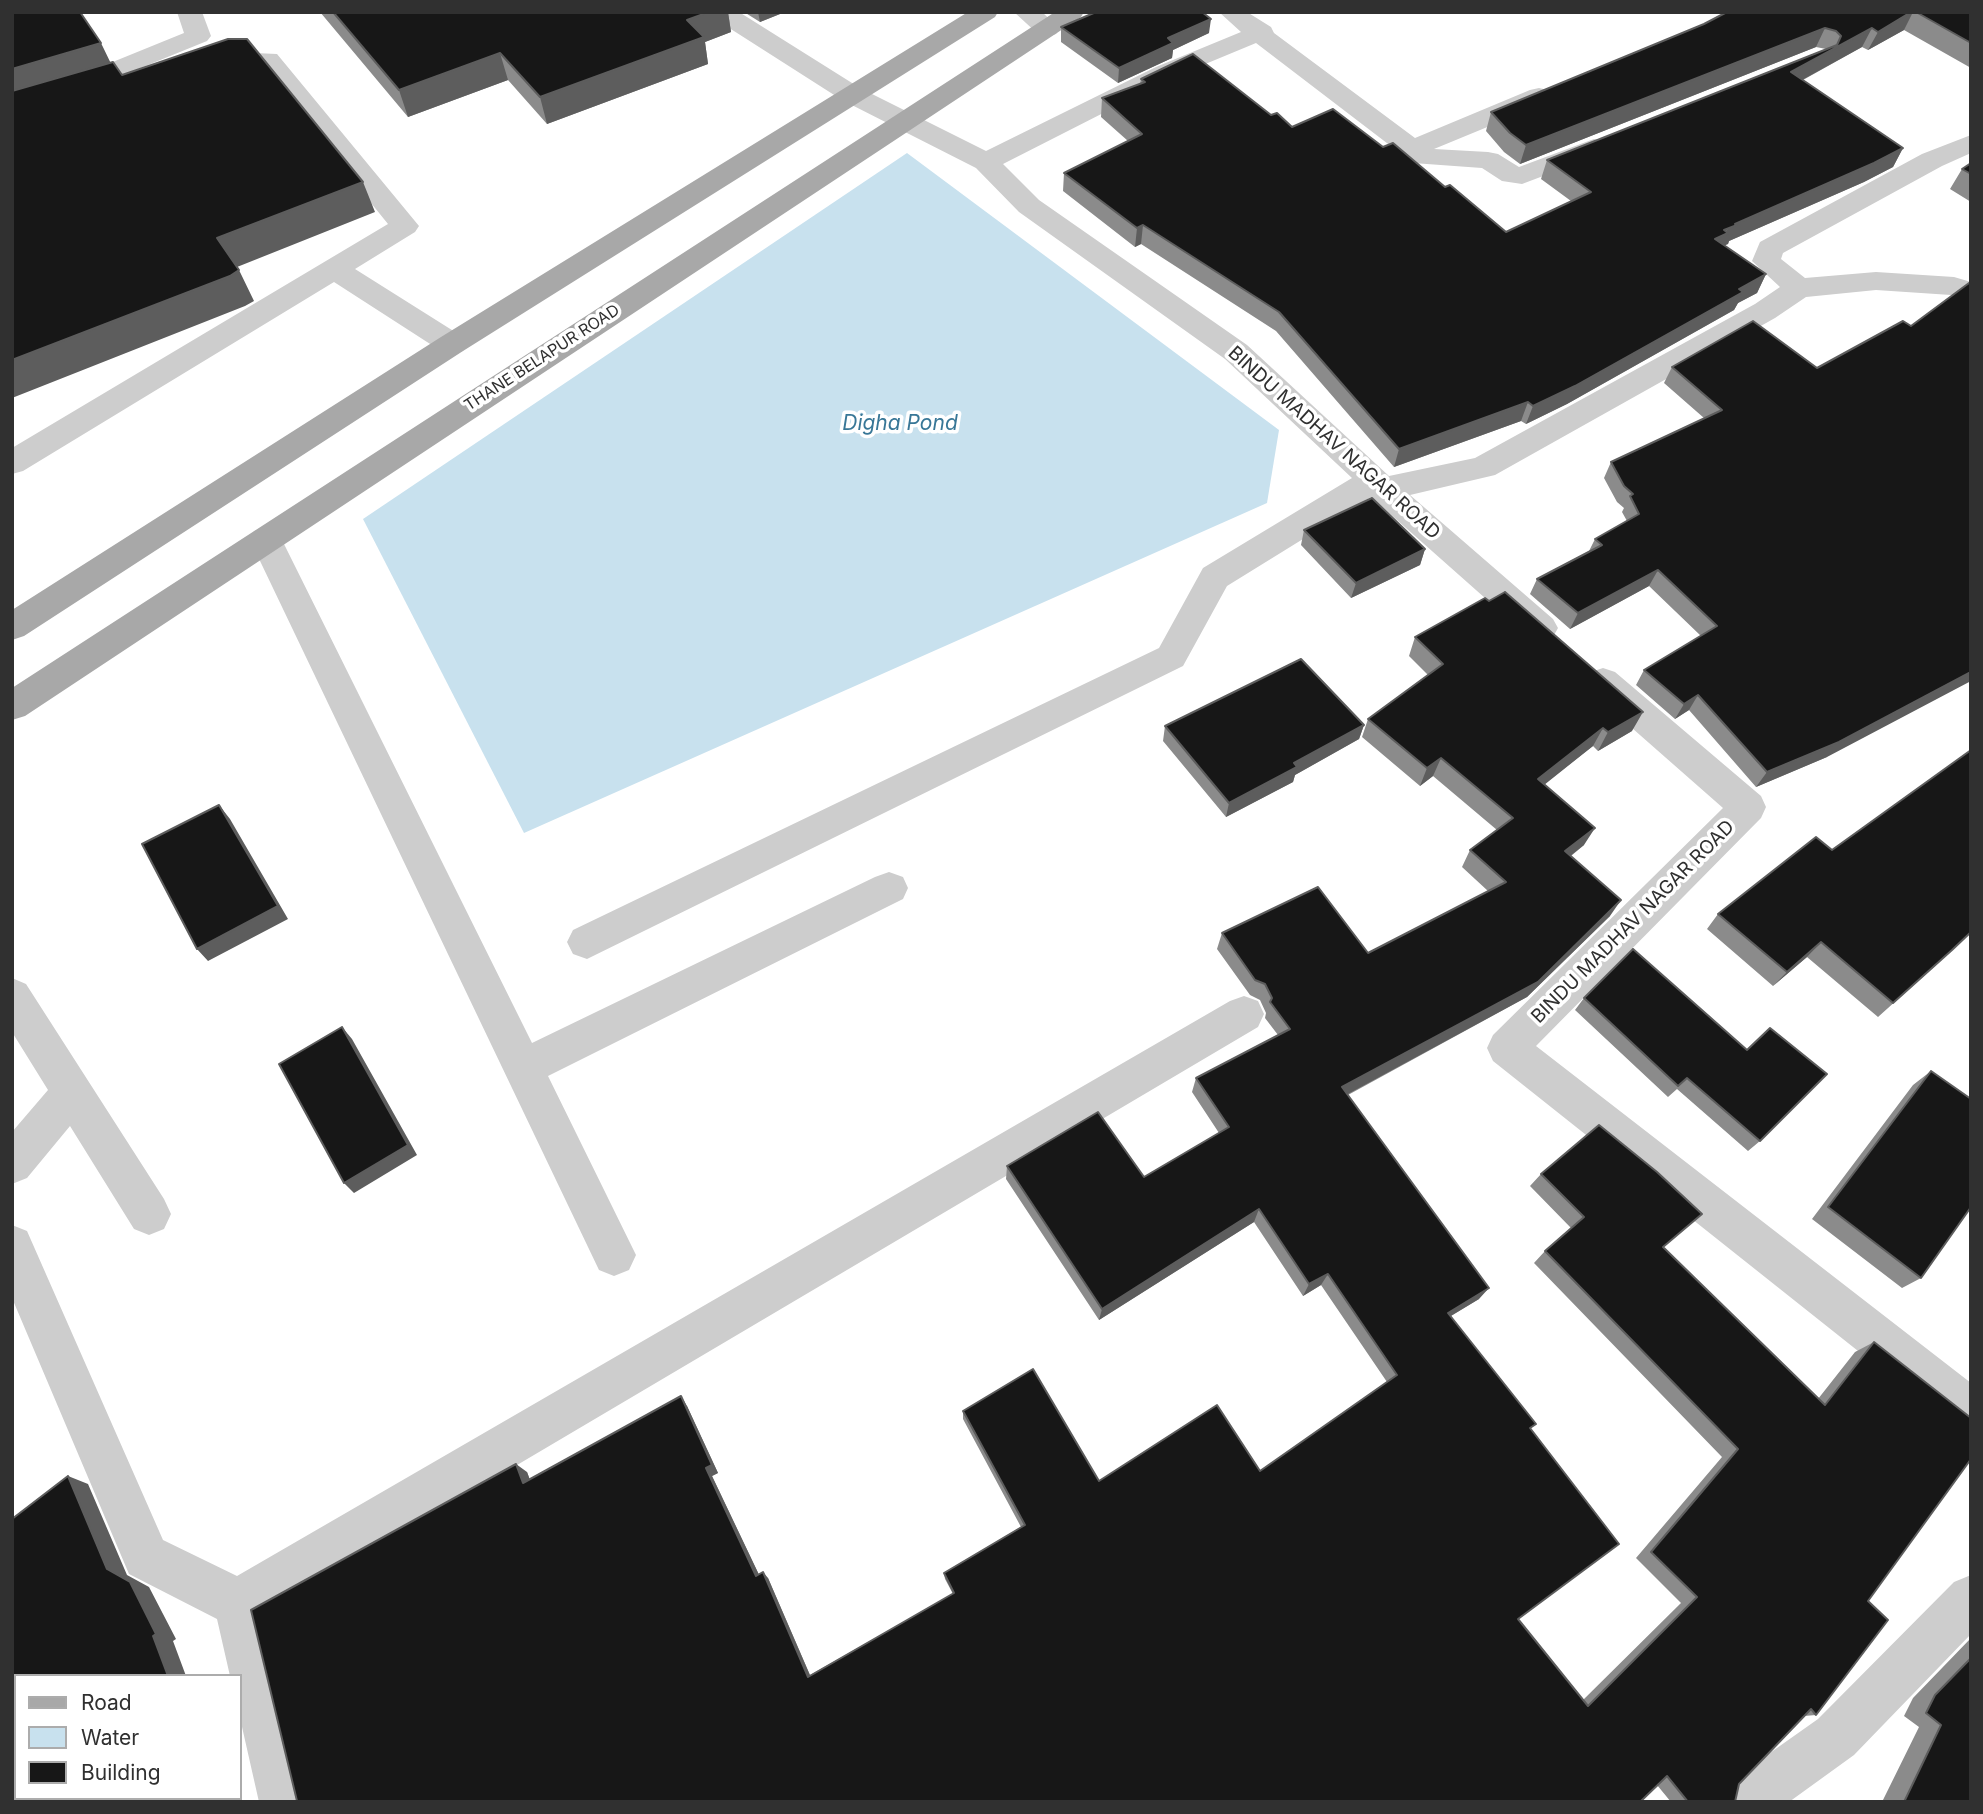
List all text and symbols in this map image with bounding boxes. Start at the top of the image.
street label: THANE BELAPUR ROAD [461,301,623,415]
street label: BINDU MADHAV NAGAR ROAD [1223,342,1445,544]
water label: Digha Pond [842,411,958,437]
street label: BINDU MADHAV NAGAR ROAD [1527,816,1739,1028]
legend [14,1674,242,1800]
text: Road [81,1690,132,1715]
text: Water [81,1725,139,1750]
text: Building [81,1760,161,1785]

